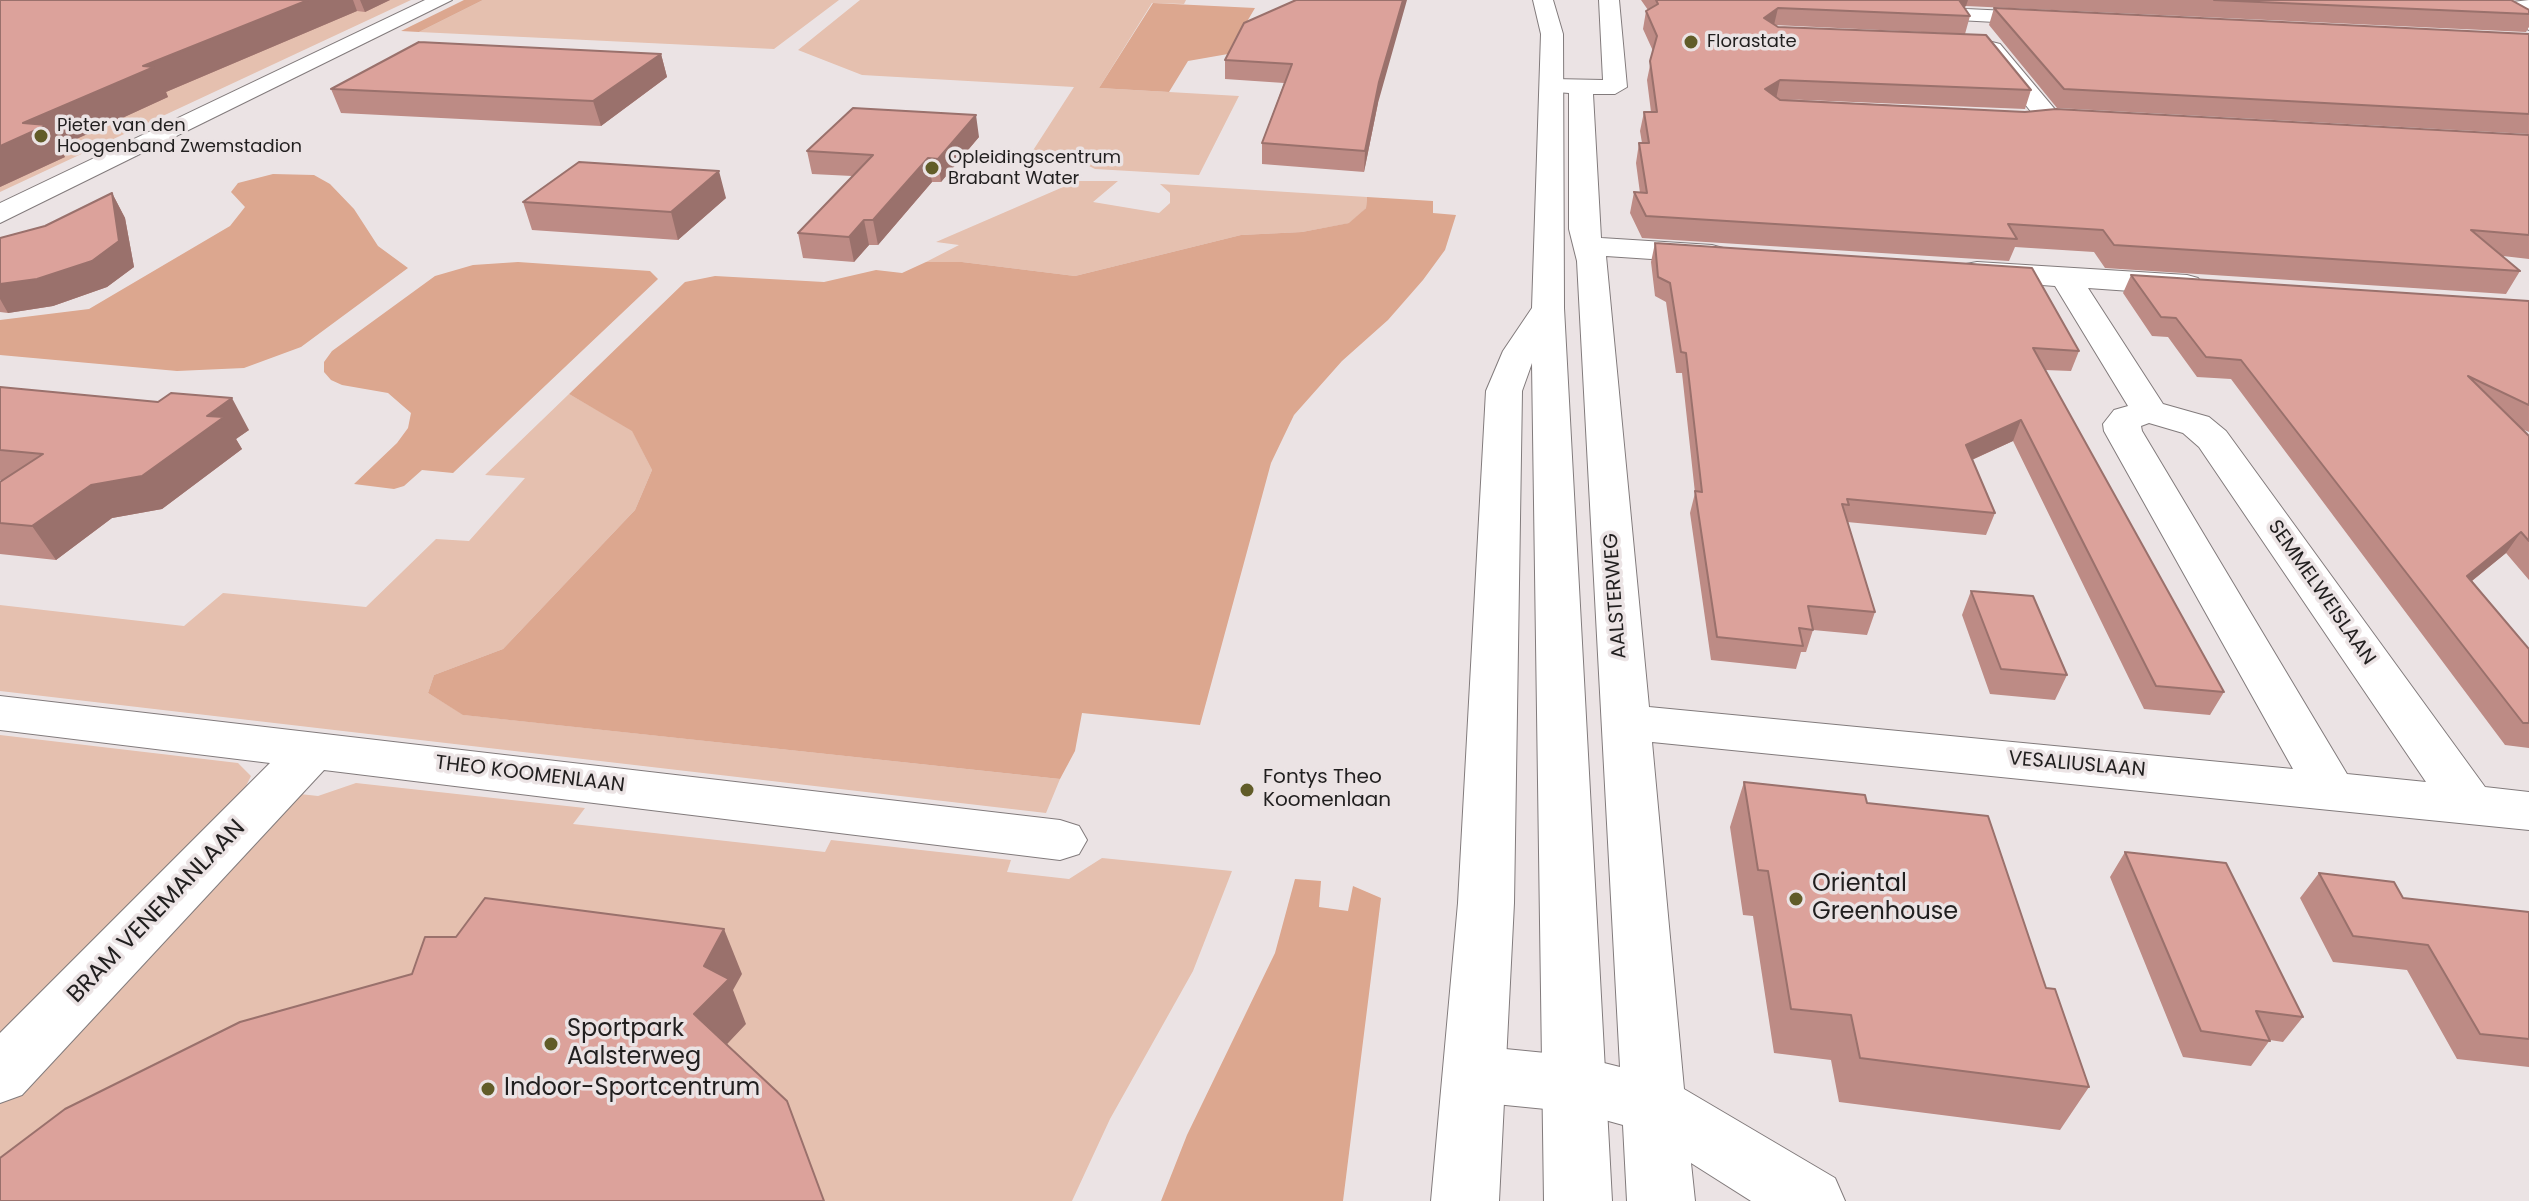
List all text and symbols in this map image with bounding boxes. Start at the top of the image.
place label: Florastate [1707,31,1797,53]
marker: Florastate [1682,33,1700,51]
place label: Pieter van den Hoogenband Zwemstadion [57,115,302,158]
marker: Pieter van den Hoogenband Zwemstadion [32,127,50,145]
place label: Opleidingscentrum Brabant Water [948,147,1121,190]
marker: Opleidingscentrum Brabant Water [923,159,941,177]
street label: SEMMELWEISLAAN [2262,516,2380,670]
street label: AALSTERWEG [1600,532,1632,660]
street label: VESALIUSLAAN [2007,747,2147,783]
street label: THEO KOOMENLAAN [434,751,626,799]
place label: Fontys Theo Koomenlaan [1263,766,1391,813]
marker: Fontys Theo Koomenlaan [1238,781,1256,799]
street label: BRAM VENEMANLAAN [62,814,252,1010]
place label: Oriental Greenhouse [1812,871,1958,927]
marker: Oriental Greenhouse [1787,890,1805,908]
place label: Sportpark Aalsterweg [567,1016,701,1072]
marker: Sportpark Aalsterweg [542,1035,560,1053]
place label: Indoor-Sportcentrum [504,1075,760,1103]
marker: Indoor-Sportcentrum [479,1080,497,1098]

